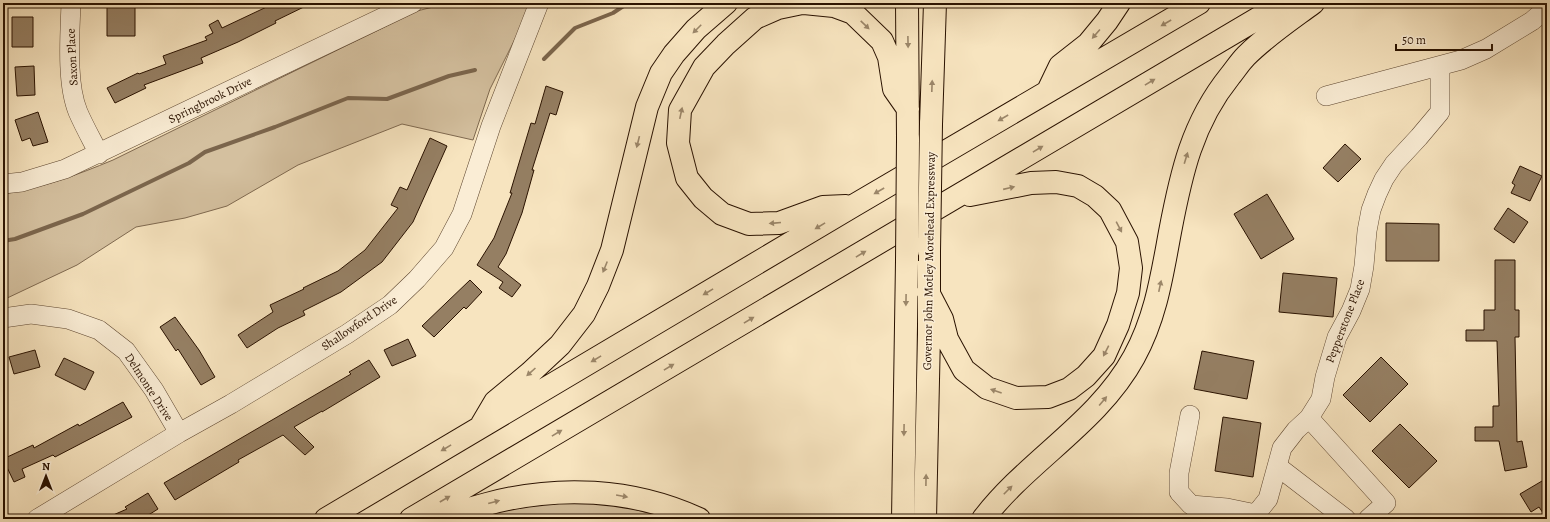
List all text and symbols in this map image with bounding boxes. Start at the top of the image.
one-way arrow [1160,19,1172,26]
one-way arrow [860,20,870,30]
one-way arrow [692,24,702,33]
scale bar [1396,26,1492,52]
street label: Saxon Place [63,28,81,86]
one-way arrow [1092,29,1101,40]
text: 50 m [1402,32,1426,48]
one-way arrow [905,36,911,49]
street label: Springbrook Drive [166,73,254,127]
one-way arrow [929,79,935,92]
one-way arrow [1144,79,1156,86]
one-way arrow [679,107,685,119]
one-way arrow [997,115,1009,122]
one-way arrow [634,136,640,148]
one-way arrow [1032,145,1044,152]
street label: Governor John Motley Morehead Expressway [919,151,939,370]
one-way arrow [1183,152,1189,164]
one-way arrow [1003,185,1015,191]
one-way arrow [873,188,885,195]
one-way arrow [769,219,781,226]
one-way arrow [814,222,826,229]
one-way arrow [1116,222,1123,233]
one-way arrow [855,250,867,257]
one-way arrow [602,262,608,274]
street label: Pepperstone Place [1322,277,1368,365]
one-way arrow [1158,279,1164,292]
one-way arrow [702,289,714,296]
street label: Shallowford Drive [318,292,400,354]
one-way arrow [903,294,909,307]
one-way arrow [743,316,755,323]
one-way arrow [1103,345,1109,356]
street label: Delmonte Drive [121,350,177,424]
one-way arrow [590,355,602,362]
one-way arrow [663,364,675,371]
one-way arrow [526,367,536,377]
one-way arrow [989,387,1001,393]
one-way arrow [1099,395,1108,406]
one-way arrow [901,424,907,437]
one-way arrow [551,430,563,437]
one-way arrow [440,444,452,451]
north arrow [26,456,66,496]
text: N [42,459,50,474]
one-way arrow [923,473,929,486]
one-way arrow [1003,485,1013,495]
one-way arrow [616,493,629,499]
one-way arrow [439,496,451,503]
one-way arrow [488,499,500,505]

